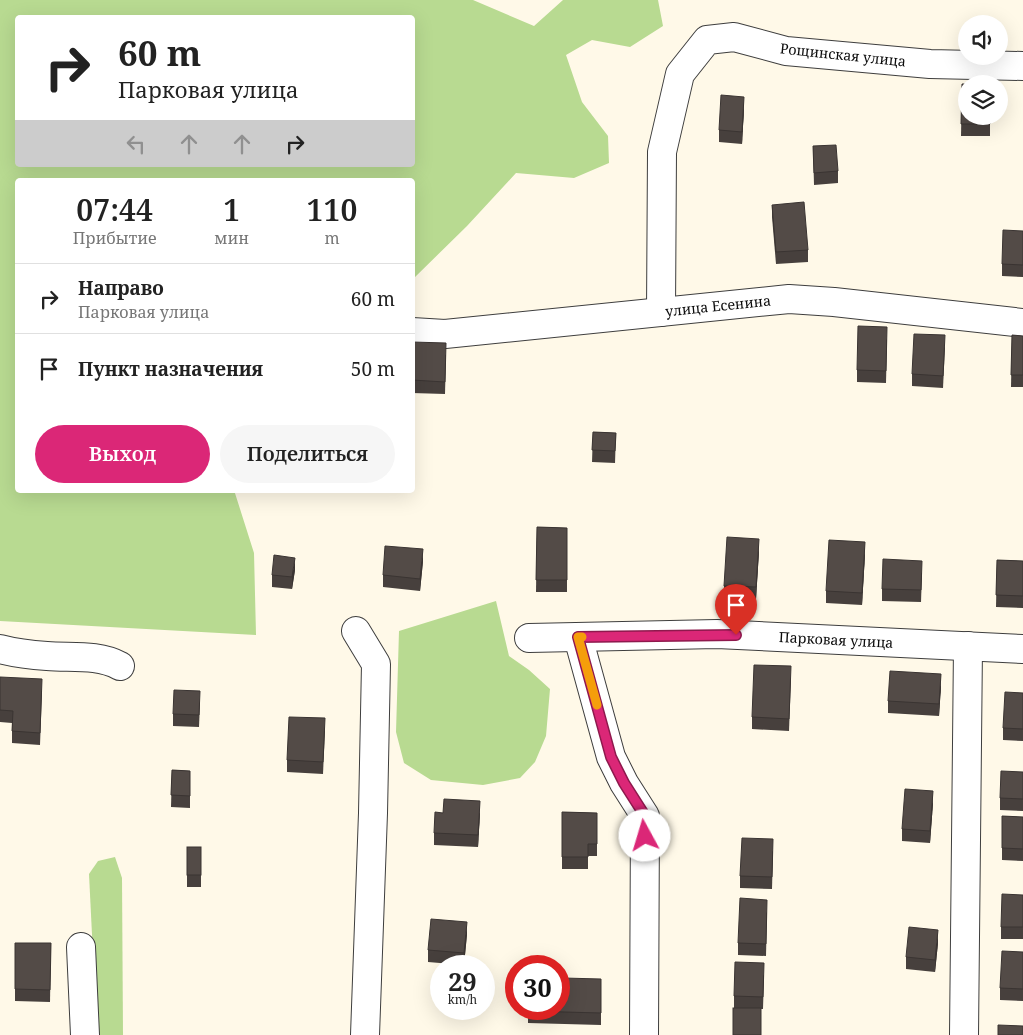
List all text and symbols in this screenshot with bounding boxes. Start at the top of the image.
map controls [958,15,1008,125]
button: sound [958,15,1008,65]
text: 60 m [118,29,201,76]
icon: right [35,35,100,100]
street label: Рощинская улица [779,38,907,71]
text: Парковая улица [118,74,299,104]
button: layers [958,75,1008,125]
icon: left [122,130,150,158]
icon: ahead [175,130,203,158]
icon: ahead [228,130,256,158]
icon: right [281,130,309,158]
text: 07:44 [76,189,153,230]
text: 1 [223,189,240,230]
text: 110 [307,189,357,230]
text: Прибытие [73,227,157,249]
text: мин [214,227,249,249]
text: m [324,227,340,249]
text: Направо [78,275,164,301]
icon: right [35,285,63,313]
text: 60 m [351,286,395,312]
street label: улица Есенина [664,291,772,321]
text: Парковая улица [78,301,209,323]
icon: arrive [35,355,63,383]
text: Пункт назначения [78,356,263,382]
text: 50 m [351,356,395,382]
button: Выход [35,425,210,483]
button: Поделиться [220,425,395,483]
pin [715,584,757,635]
icon: arrive [722,591,750,619]
street label: Парковая улица [778,627,894,652]
position arrow [618,809,670,861]
speed limit sign: 30 [505,955,570,1020]
text: 29 [448,964,477,998]
text: km/h [448,991,477,1008]

